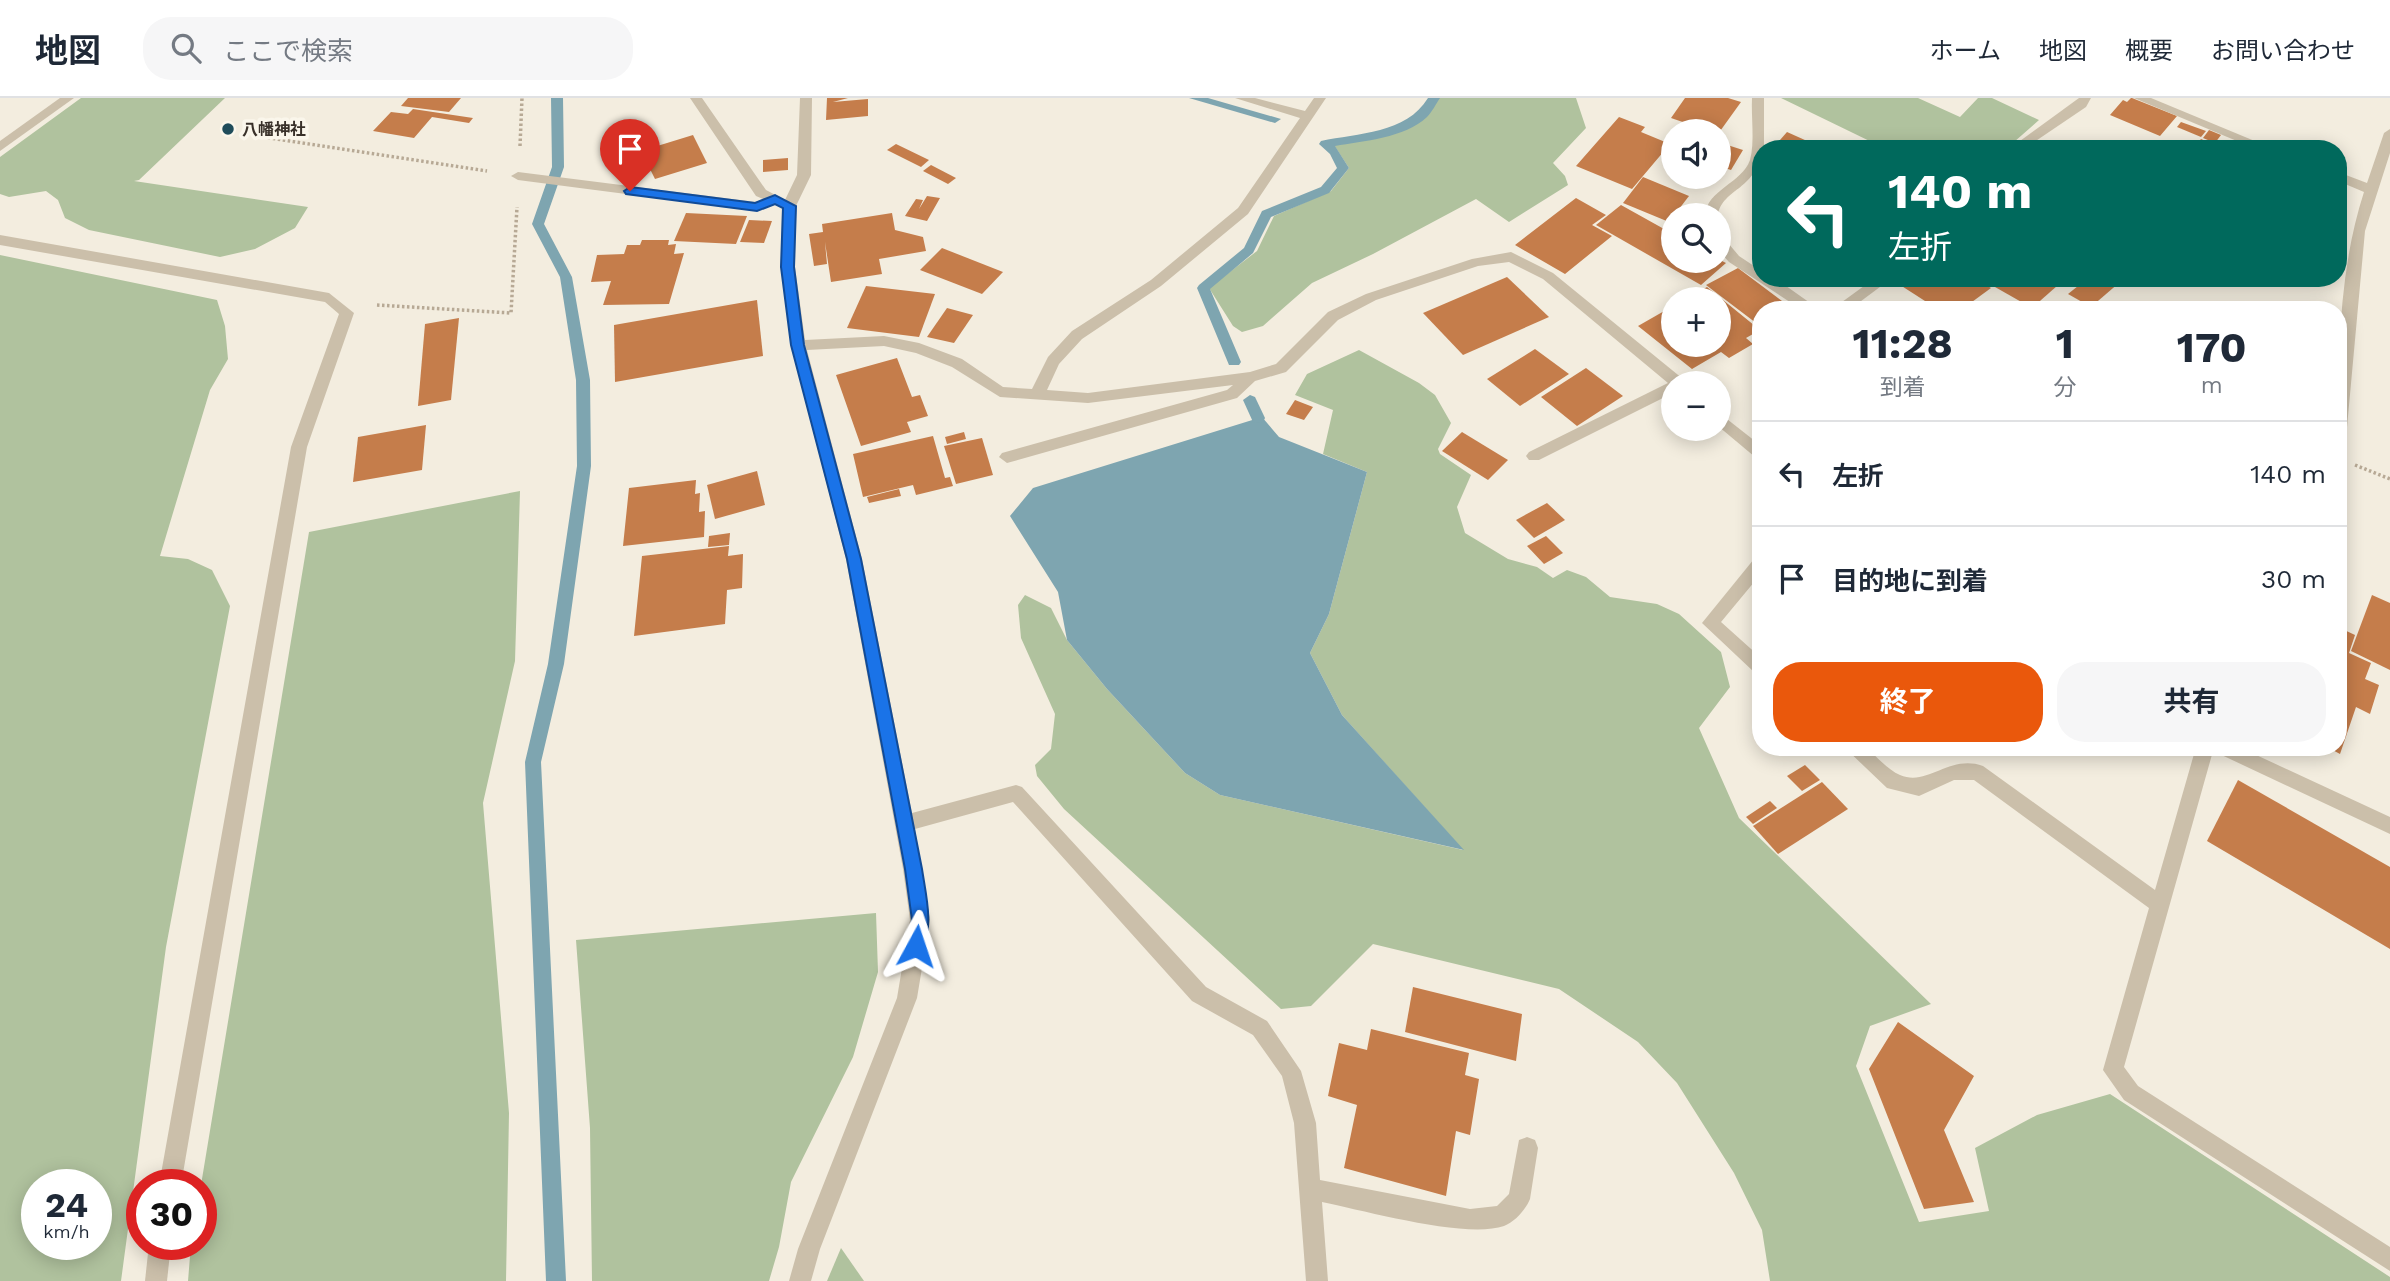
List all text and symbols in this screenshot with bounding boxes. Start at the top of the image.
search box [143,17,633,80]
icon: search [167,29,205,67]
text: 地図 [35,31,101,70]
text: ここで検索 [223,36,353,66]
text: ホーム [1930,37,2001,65]
text: 地図 [2039,37,2087,65]
text: 概要 [2125,37,2173,65]
text: お問い合わせ [2211,37,2355,65]
pin [600,119,660,191]
map controls [1661,119,1731,441]
button: sound [1661,119,1731,189]
place label: 八幡神社 [242,120,306,139]
marker: 八幡神社 [220,121,236,137]
icon: arrive [611,130,649,168]
text: 140 m [1888,162,2032,220]
icon: left [1773,168,1864,259]
button: search [1661,203,1731,273]
text: 左折 [1888,228,1952,266]
button: + [1661,287,1731,357]
text: 11:28 [1853,319,1953,368]
text: 1 [2056,319,2074,368]
text: 170 [2177,323,2246,372]
button: − [1661,371,1731,441]
text: m [2201,372,2223,399]
text: 到着 [1880,374,1926,401]
text: 分 [2053,374,2076,401]
icon: left [1773,455,1811,493]
text: 140 m [2250,459,2326,489]
text: 左折 [1832,461,1884,491]
icon: arrive [1773,560,1811,598]
text: 30 m [2261,564,2326,594]
text: 目的地に到着 [1832,566,1988,596]
button: 終了 [1773,662,2043,742]
button: 共有 [2057,662,2326,742]
position arrow [879,909,953,983]
speed limit sign: 30 [126,1169,217,1260]
text: 24 [45,1184,88,1226]
text: km/h [43,1221,90,1242]

